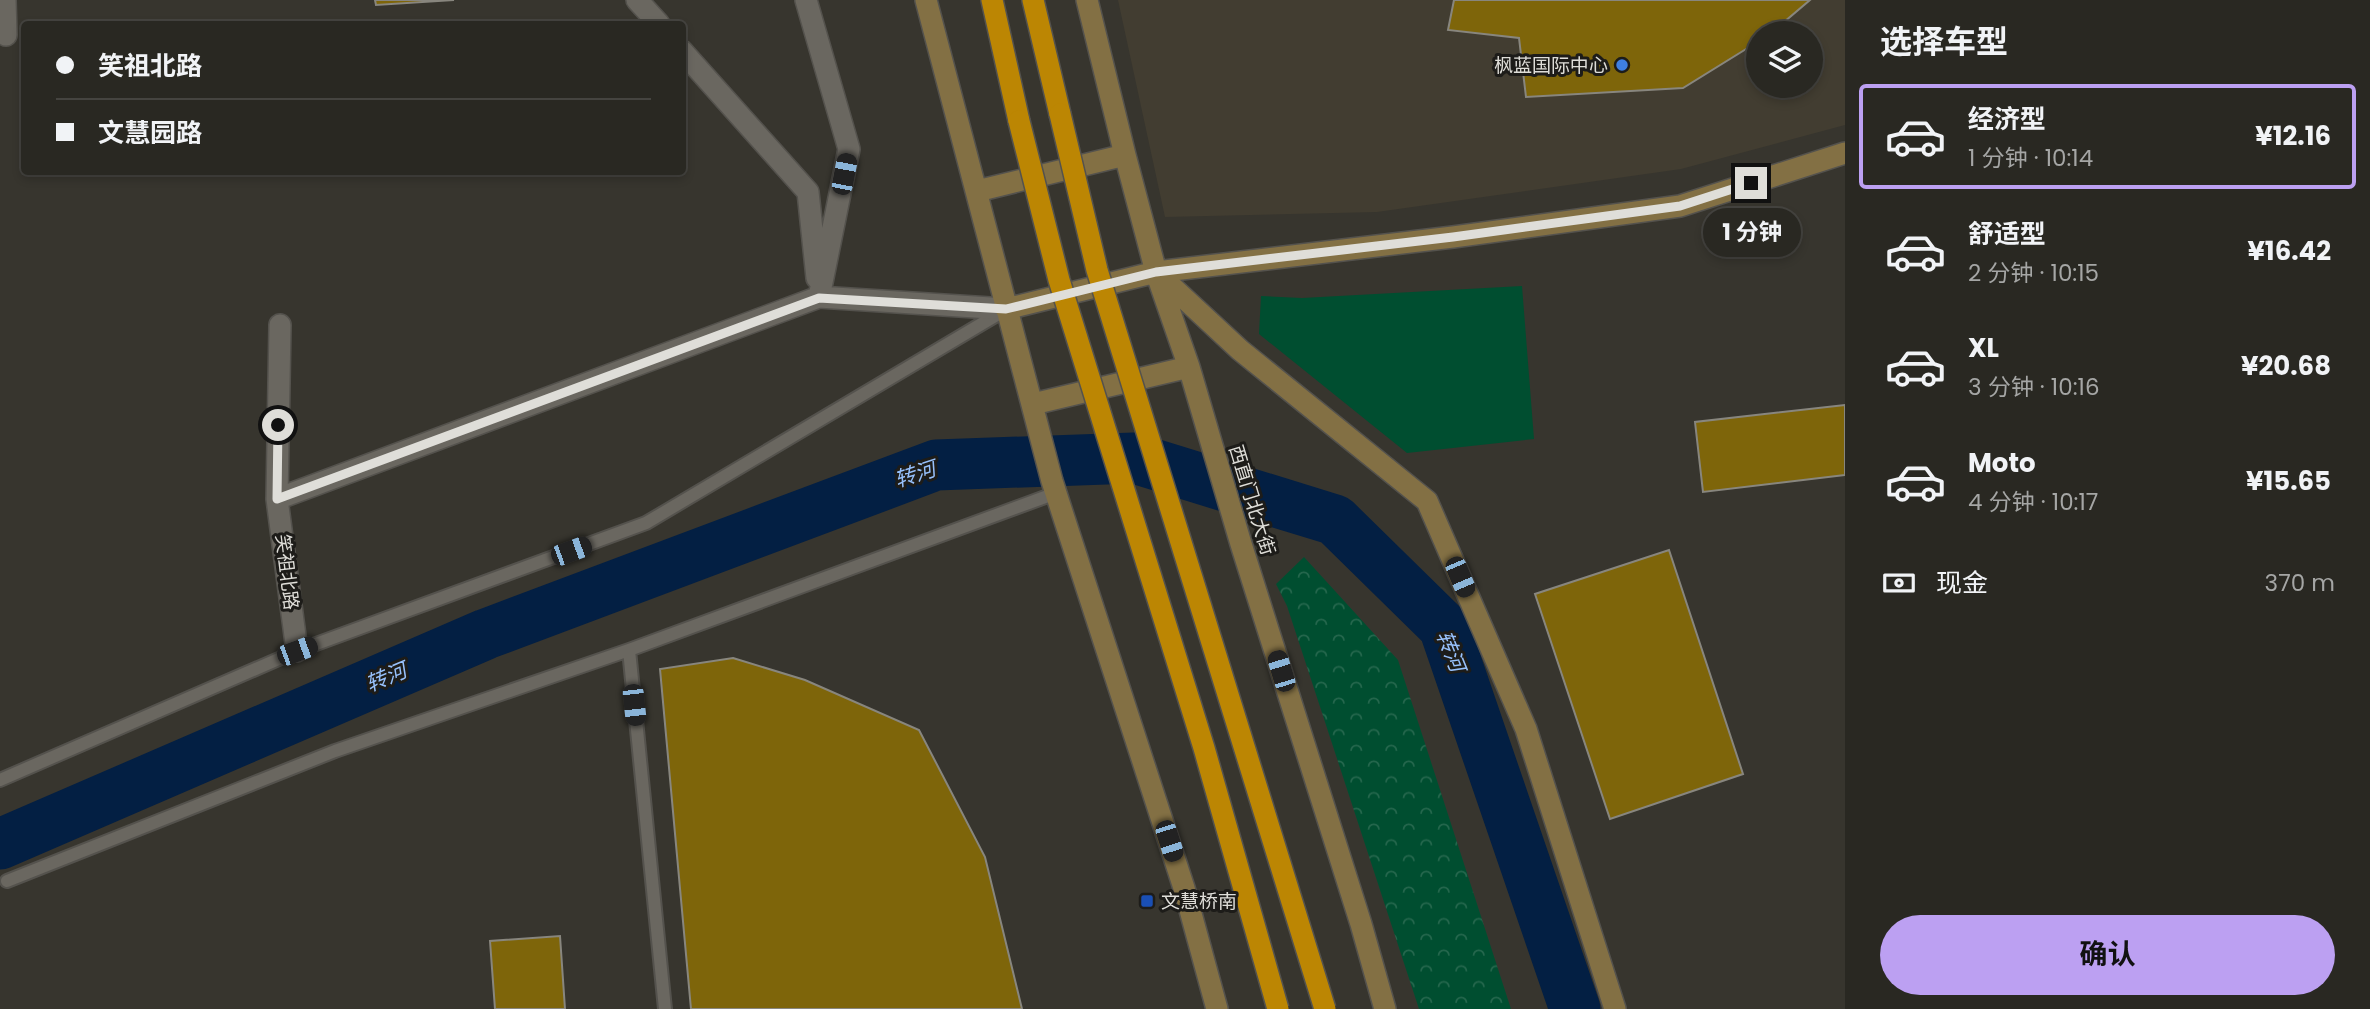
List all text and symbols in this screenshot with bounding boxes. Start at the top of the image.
text: 选择车型 [1880,19,2008,64]
map controls [1746,21,1823,98]
button: layers [1746,21,1823,98]
text: 笑祖北路 [98,48,202,84]
place label: 枫蓝国际中心 [1494,52,1608,79]
marker: 枫蓝国际中心 [1614,57,1630,73]
text: 经济型 [1968,101,2046,137]
icon: car [1884,105,1947,168]
text: 文慧园路 [98,115,202,151]
text: ¥12.16 [2255,118,2331,154]
text: 1 分钟 · 10:14 [1968,142,2093,174]
car [830,151,859,197]
route end [1735,167,1767,199]
callout: 1 分钟 [1702,208,1800,256]
text: 1 分钟 [1722,216,1782,248]
text: 舒适型 [1968,216,2046,252]
icon: car [1884,220,1947,283]
text: ¥16.42 [2247,233,2331,269]
text: 2 分钟 · 10:15 [1968,257,2099,289]
text: XL [1968,330,1999,366]
icon: car [1884,335,1947,398]
text: ¥20.68 [2241,348,2331,384]
text: 3 分钟 · 10:16 [1968,371,2100,403]
route start [262,409,294,441]
street label: 西直门北大街 [1222,442,1282,558]
text: Moto [1968,445,2036,481]
icon: car [1884,450,1947,513]
water label: 转河 [891,452,943,494]
text: ¥15.65 [2246,463,2331,499]
text: 4 分钟 · 10:17 [1968,486,2098,518]
street label: 笑祖北路 [269,533,305,611]
car [548,534,595,568]
car [1443,554,1478,600]
icon: cash [1880,564,1918,602]
text: 现金 [1936,565,1988,601]
text: 370 m [2265,567,2335,599]
water label: 转河 [1430,626,1474,680]
car [274,634,321,668]
car [1265,648,1298,694]
water label: 转河 [361,654,415,699]
car [622,683,647,727]
car [1153,818,1186,864]
place label: 文慧桥南 [1161,888,1237,915]
marker: 文慧桥南 [1139,893,1155,909]
button: 确认 [1880,915,2335,995]

